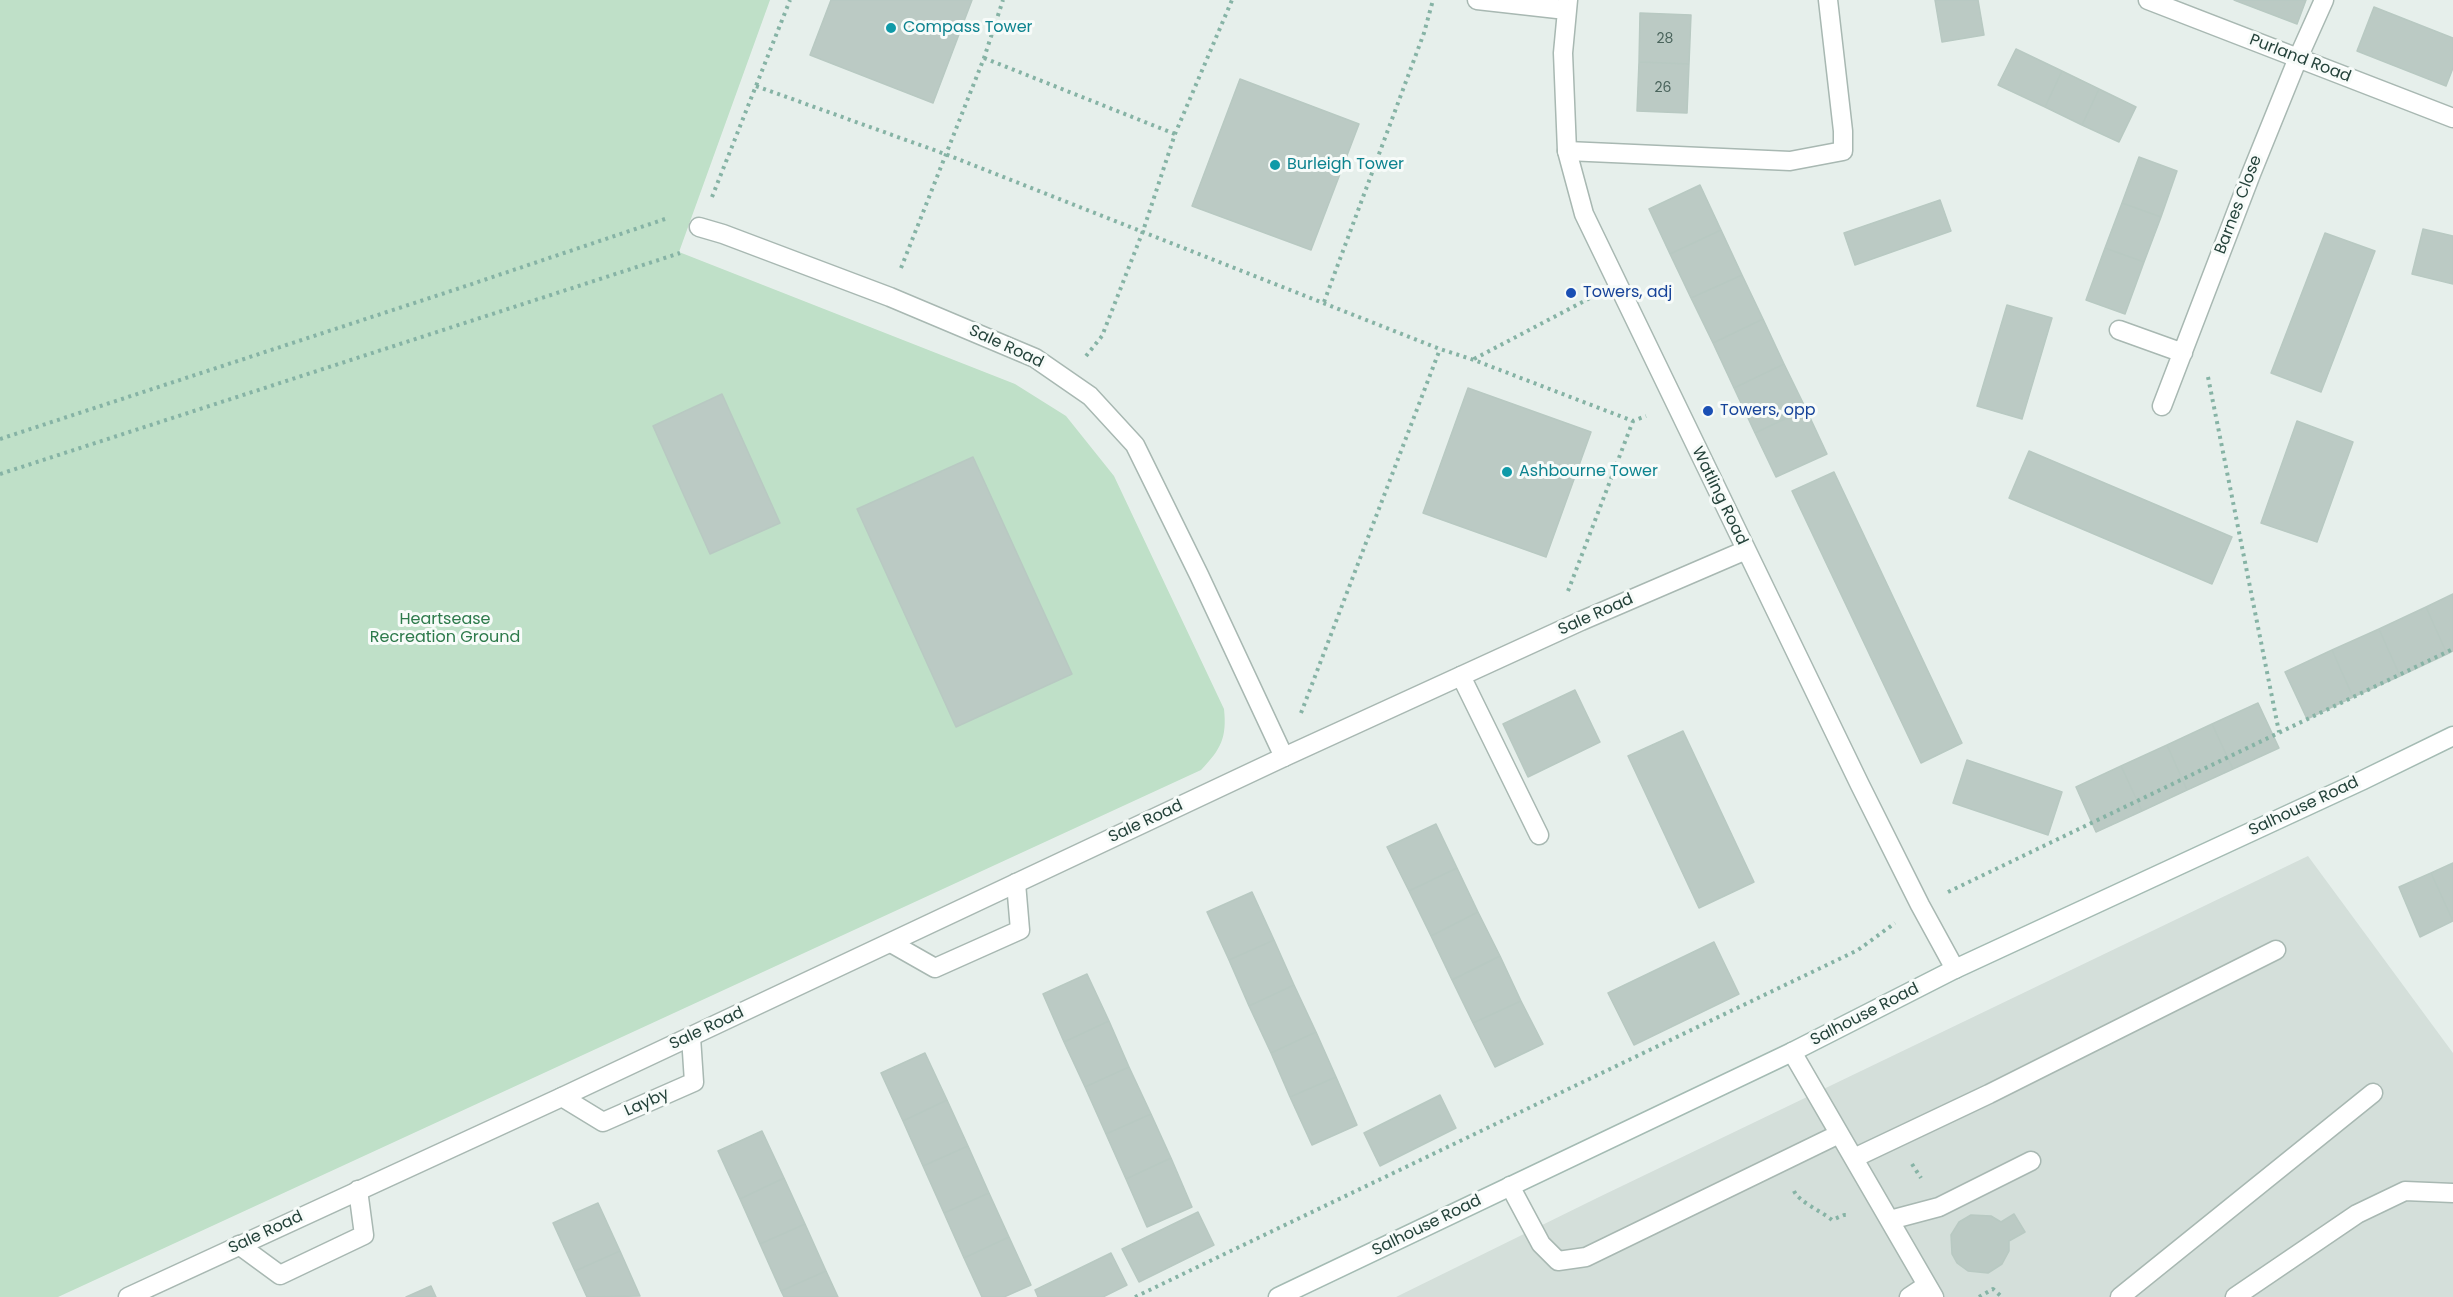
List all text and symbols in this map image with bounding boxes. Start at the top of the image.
place label: Compass Tower [903,18,1033,38]
marker: Compass Tower [884,21,898,35]
house number: 28 [1657,31,1673,47]
street label: Purland Road [2247,31,2353,87]
house number: 26 [1655,80,1671,96]
street label: Barnes Close [2211,153,2267,257]
place label: Burleigh Tower [1287,155,1404,175]
marker: Burleigh Tower [1268,158,1282,172]
place label: Towers, adj [1583,283,1672,303]
marker: Towers, adj [1564,286,1578,300]
street label: Sale Road [966,321,1046,373]
place label: Towers, opp [1720,401,1816,421]
marker: Towers, opp [1701,404,1715,418]
street label: Watling Road [1687,444,1751,548]
place label: Ashbourne Tower [1519,462,1658,482]
marker: Ashbourne Tower [1500,465,1514,479]
street label: Sale Road [1556,590,1636,640]
park label: Heartsease Recreation Ground [370,610,520,648]
street label: Salhouse Road [2246,773,2362,841]
street label: Sale Road [1106,796,1186,848]
street label: Salhouse Road [1808,979,1922,1051]
street label: Sale Road [667,1003,747,1055]
street label: Layby [622,1085,672,1121]
street label: Salhouse Road [1369,1191,1485,1261]
street label: Sale Road [226,1207,306,1259]

